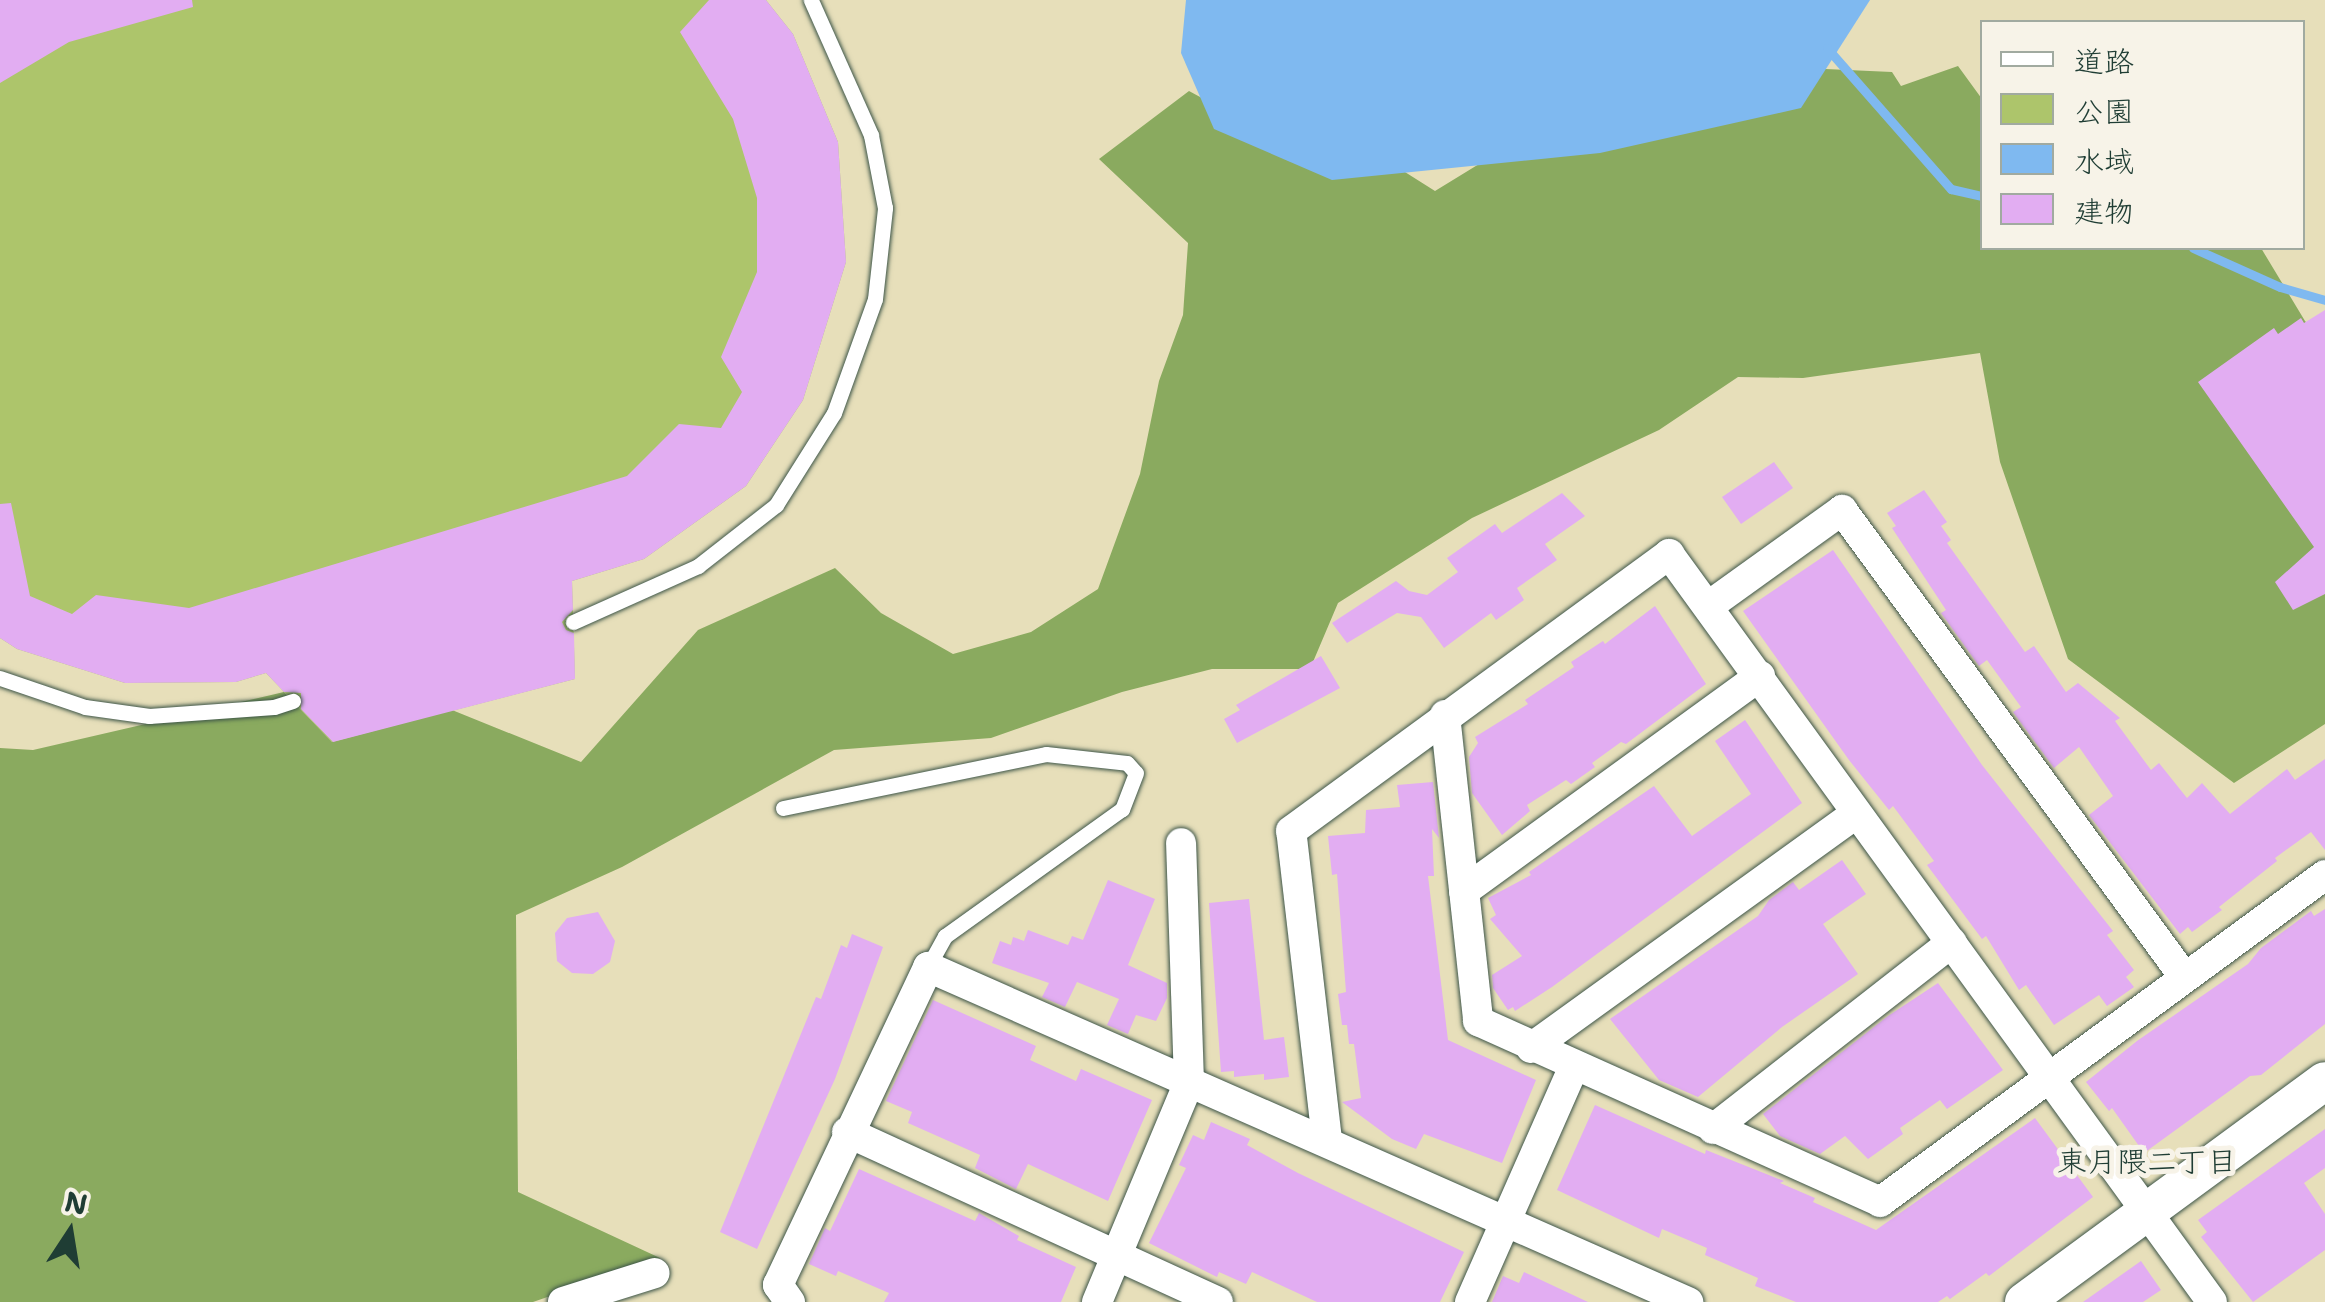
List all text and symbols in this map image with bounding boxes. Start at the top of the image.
legend [1980,20,2305,250]
text: 道路 [2074,41,2134,82]
text: 公園 [2074,91,2134,132]
text: 水域 [2074,141,2134,182]
text: 建物 [2074,191,2134,232]
district label: 東月隈二丁目 [2057,1144,2237,1180]
north arrow [20,1182,120,1282]
text: N [61,1182,91,1224]

